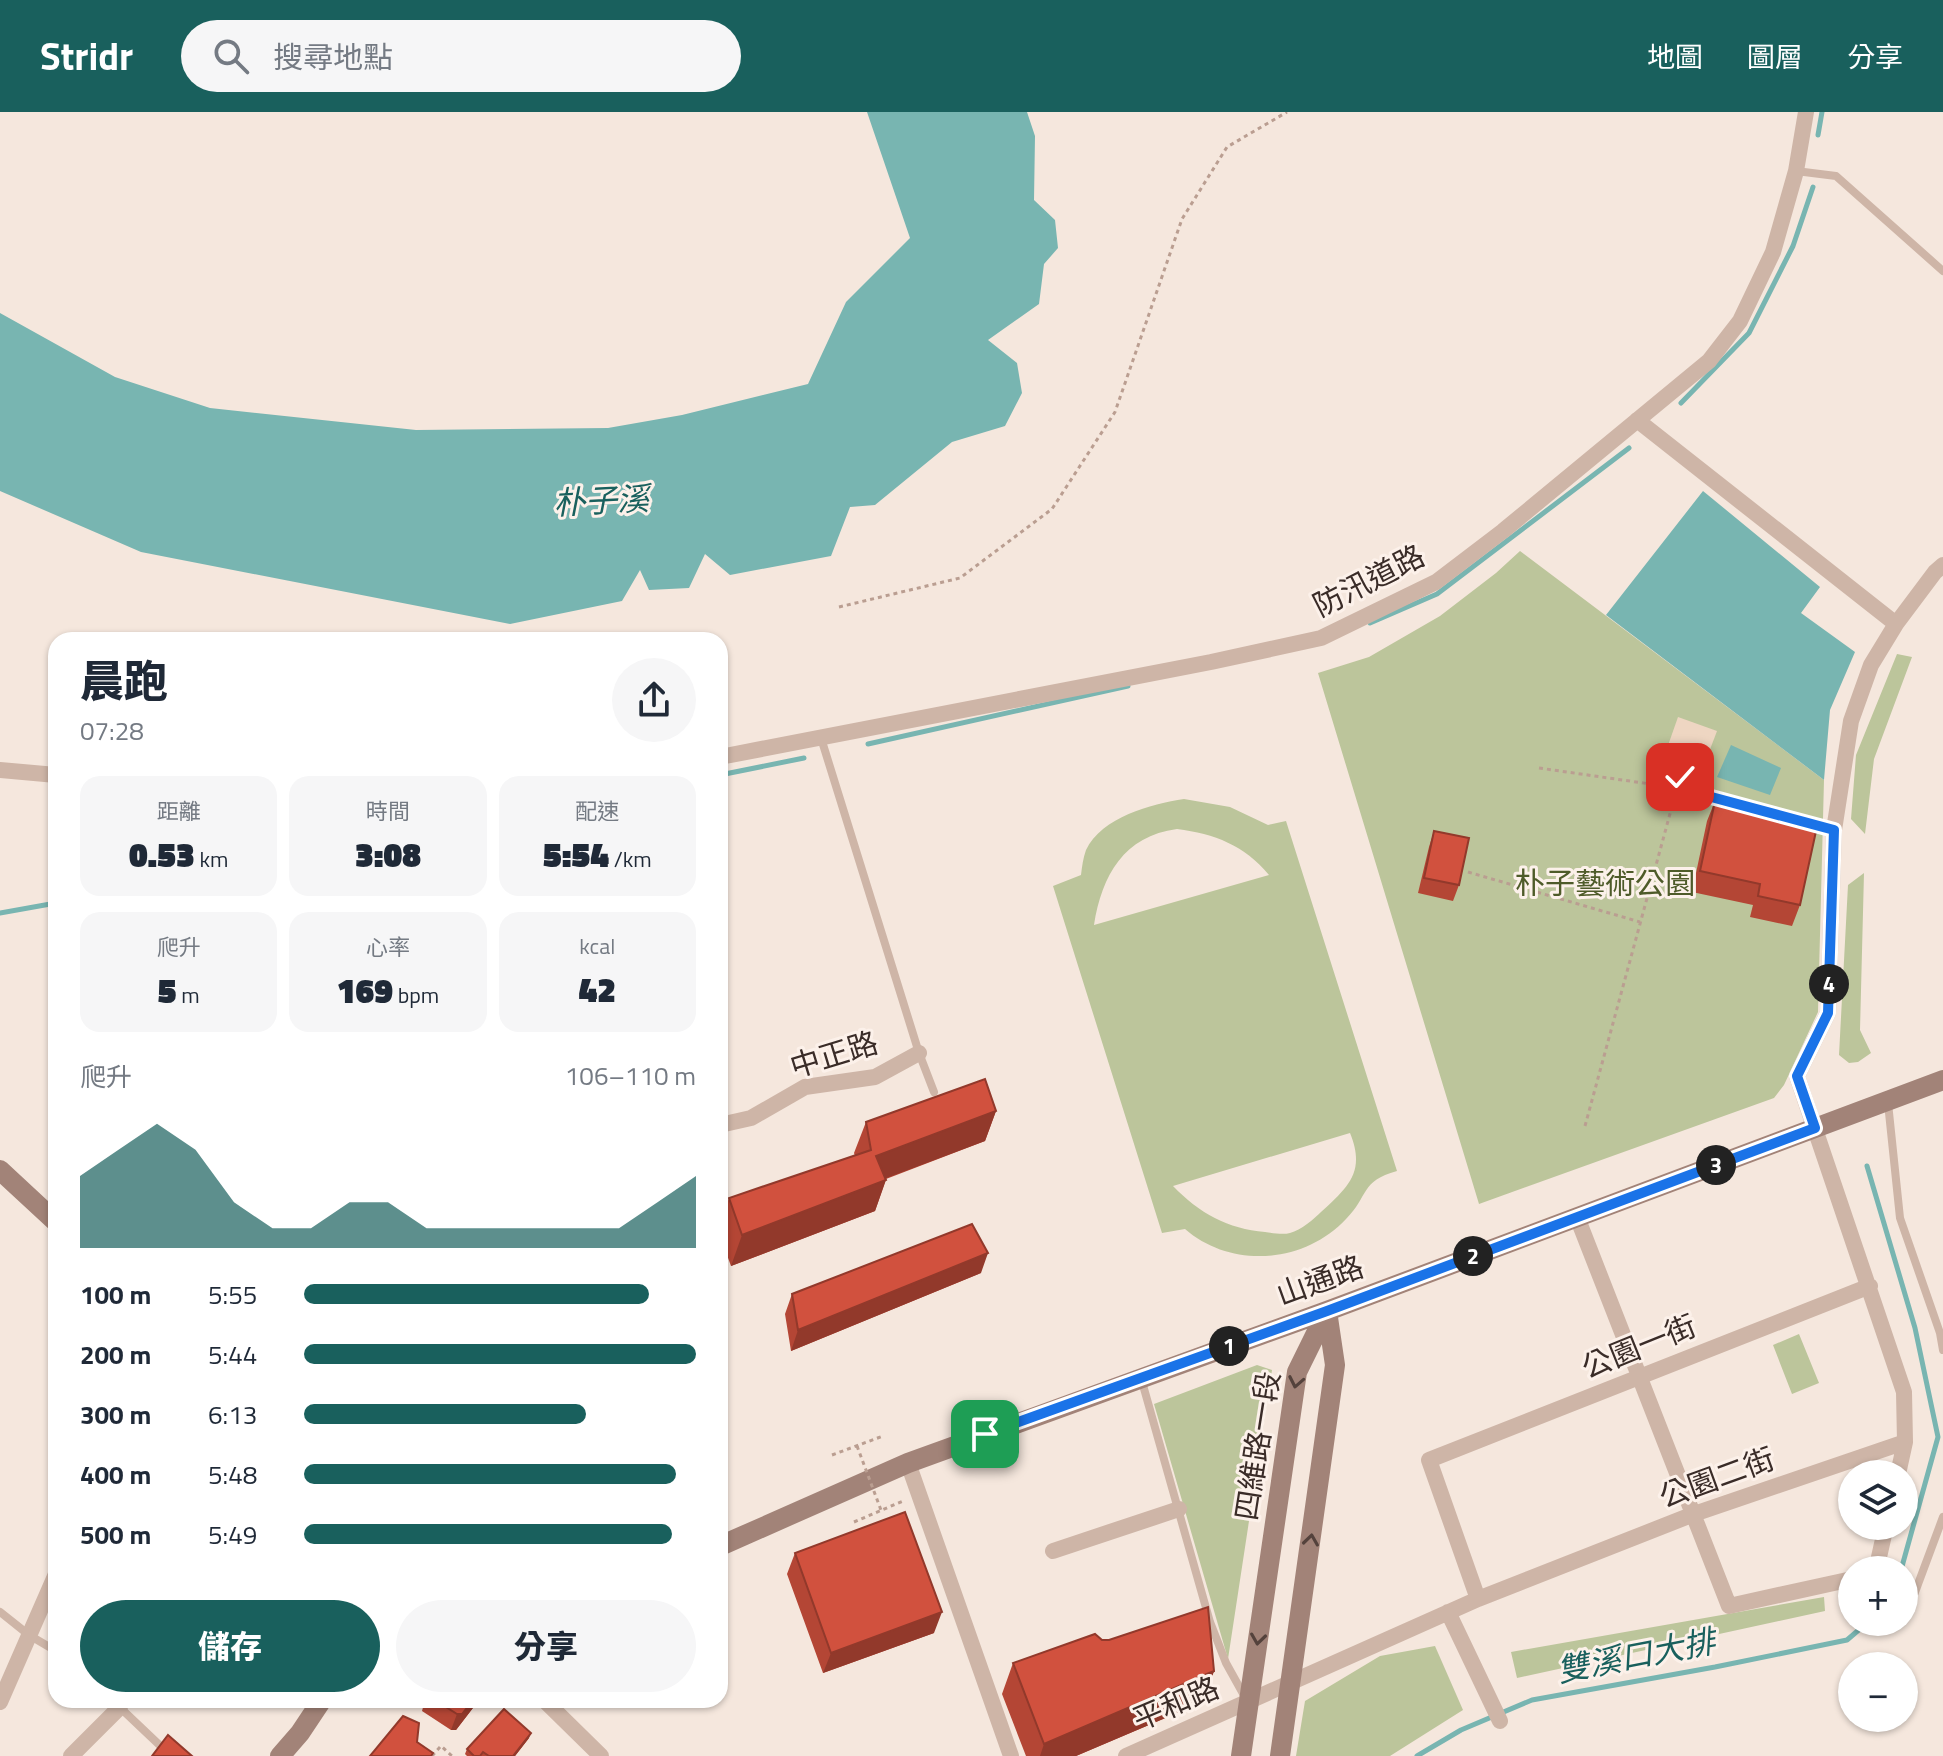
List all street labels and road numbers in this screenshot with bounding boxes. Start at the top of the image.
street label: 防汛道路 [1305,532,1432,628]
street label: 中正路 [784,1019,883,1089]
street label: 山通路 [1270,1243,1370,1317]
street label: 公園一街 [1574,1302,1703,1390]
street label: 四維路一段 [1223,1368,1291,1524]
street label: 公園二街 [1652,1435,1781,1519]
street label: 平和路 [1125,1664,1226,1742]

